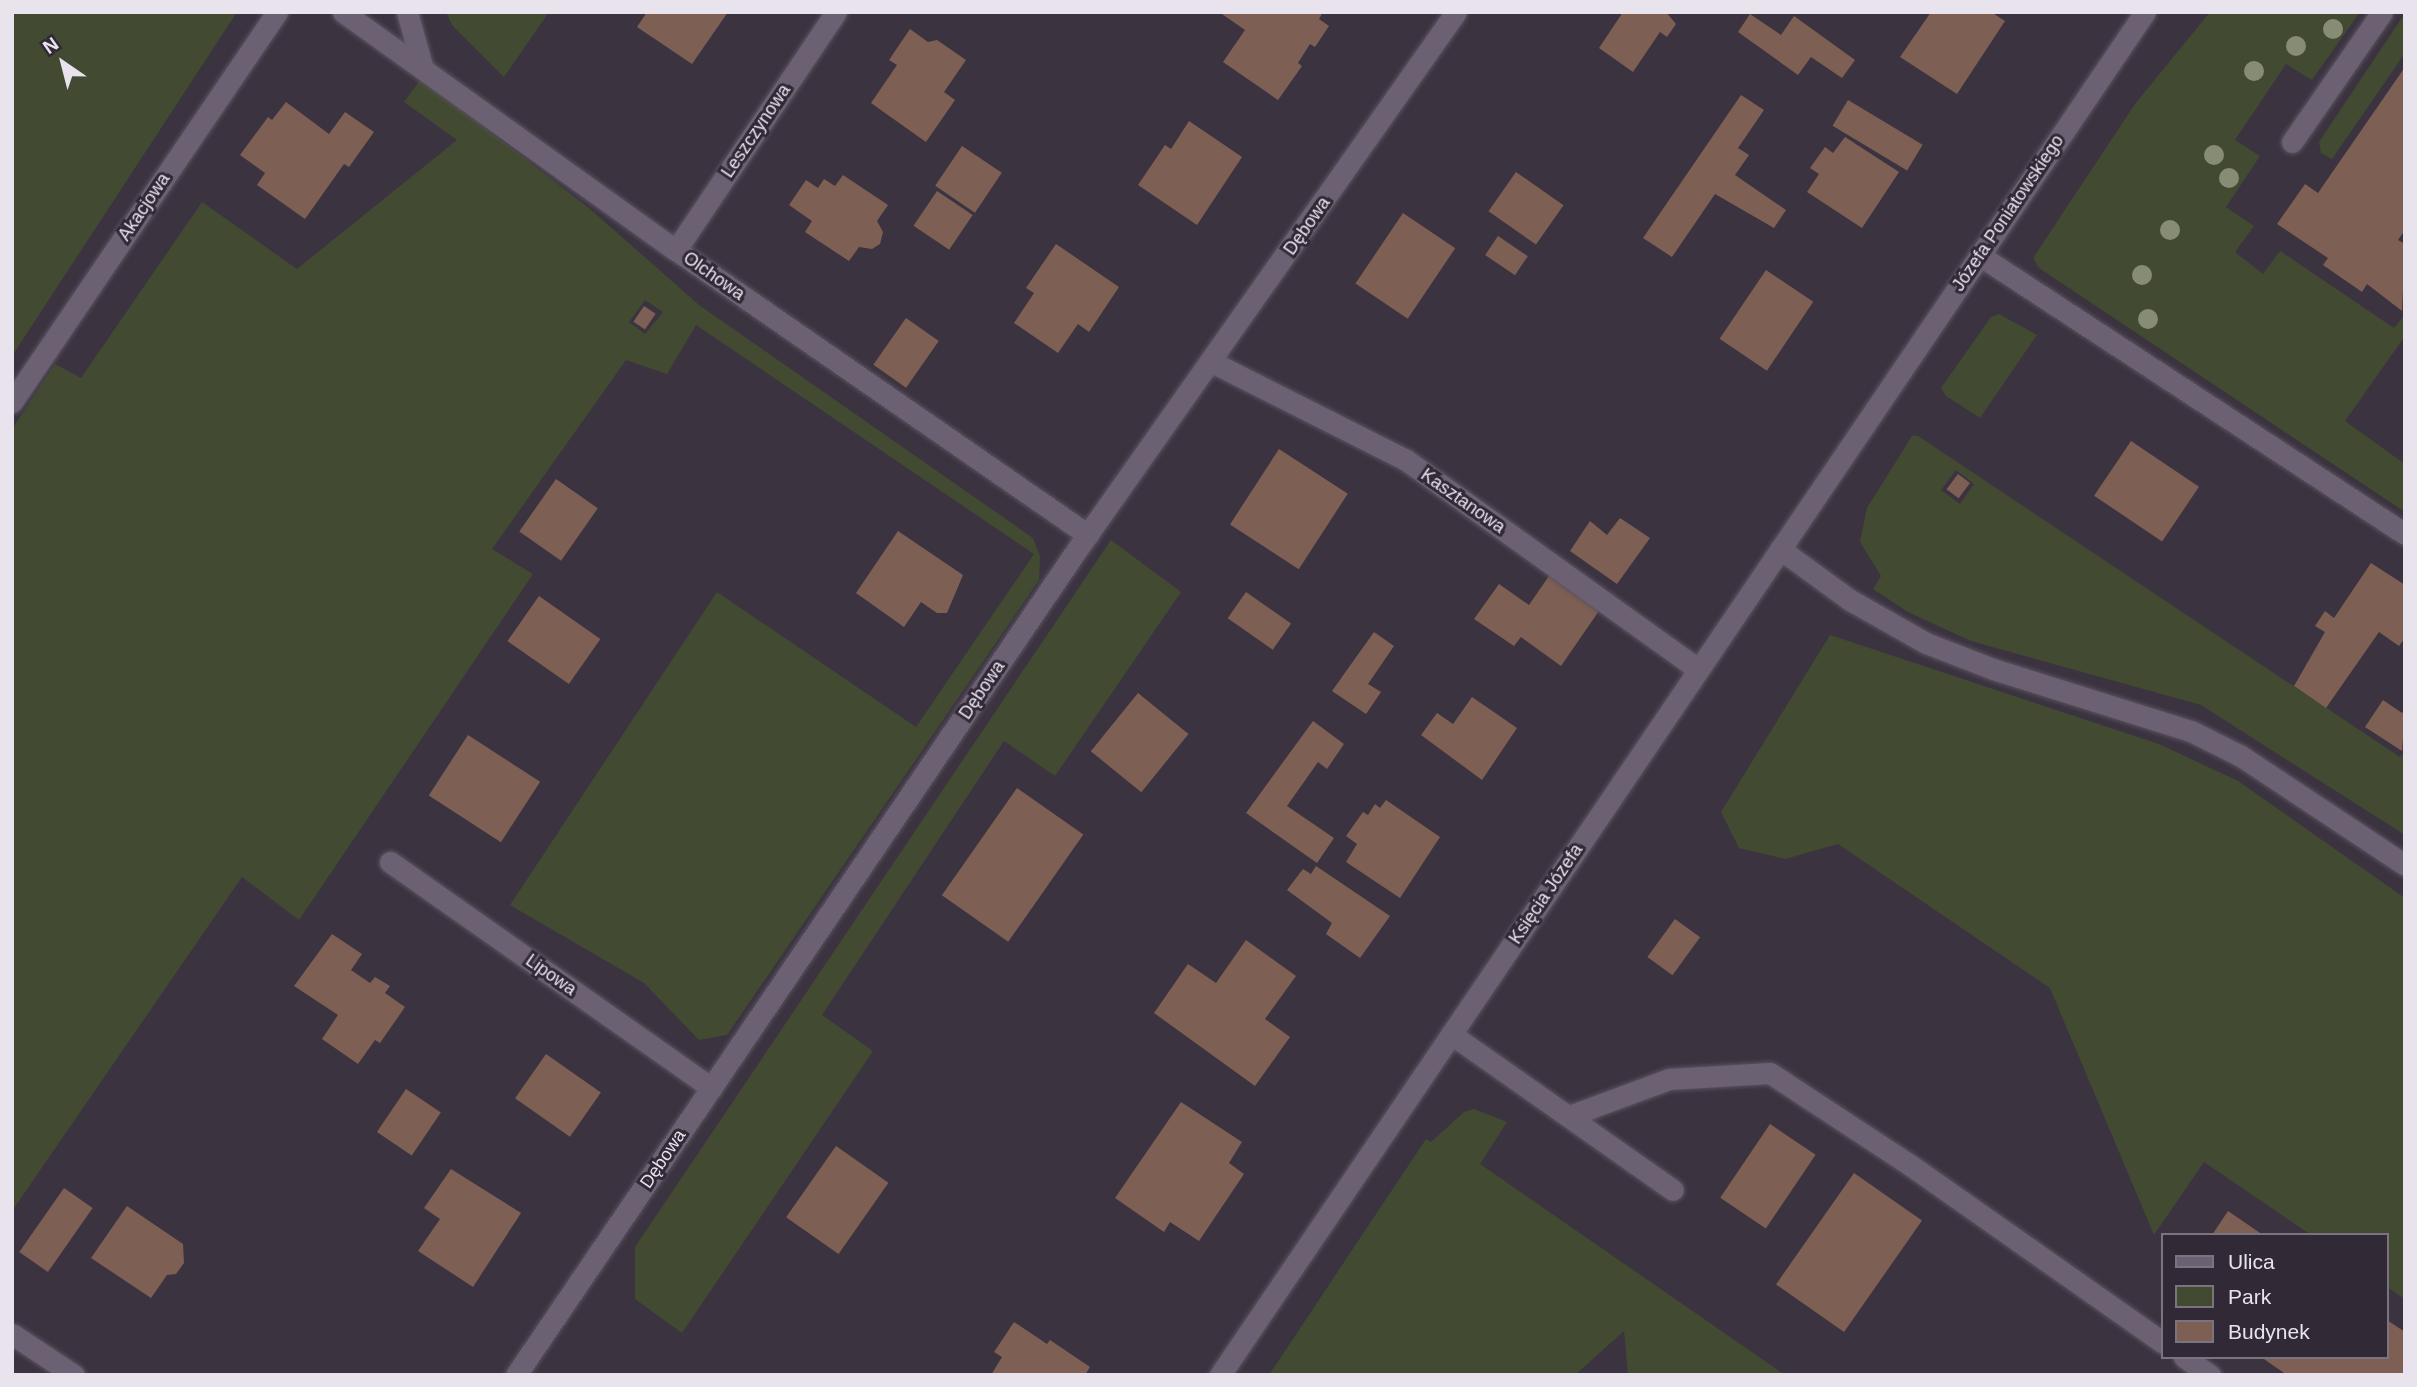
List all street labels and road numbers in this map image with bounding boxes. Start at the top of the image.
street label: Leszczynowa [717,80,795,182]
street label: Józefa Poniatowskiego [1948,131,2068,295]
street label: Akacjowa [114,169,174,245]
street label: Dębowa [1279,193,1335,259]
street label: Olchowa [679,247,749,305]
street label: Kasztanowa [1417,464,1509,538]
street label: Dębowa [955,657,1009,723]
street label: Księcia Józefa [1505,840,1587,948]
street label: Lipowa [521,950,581,1000]
street label: Dębowa [636,1126,690,1192]

